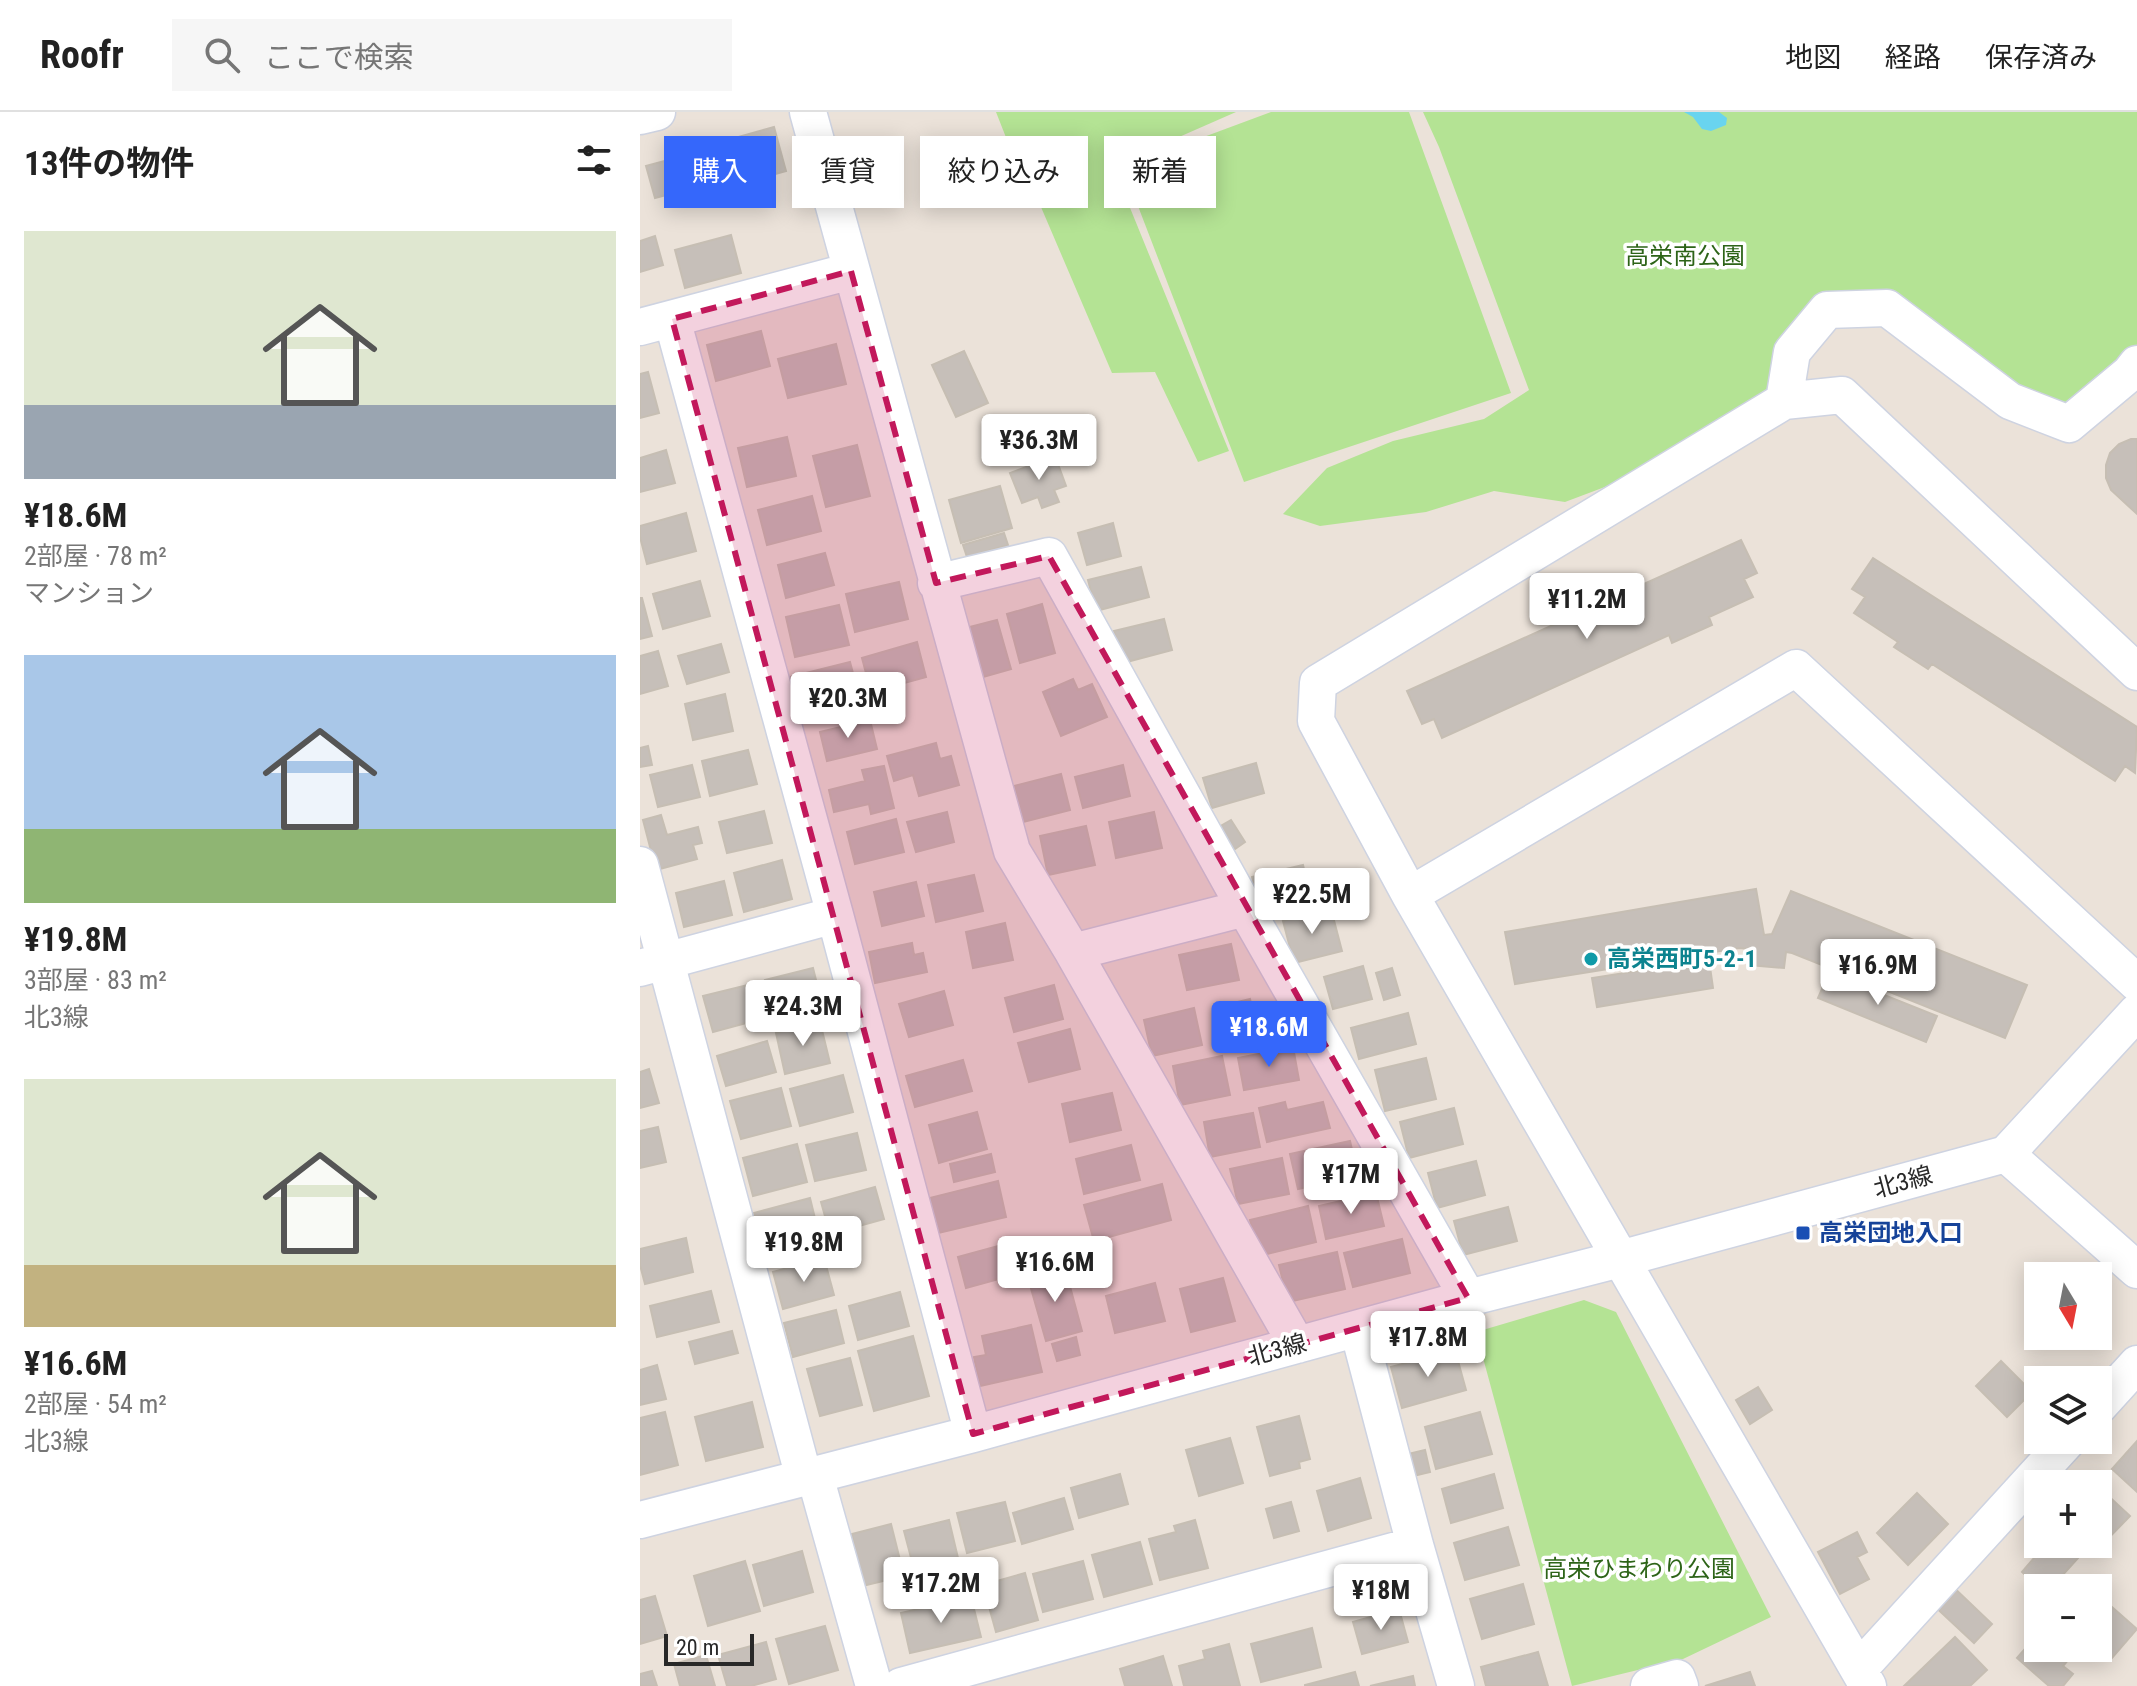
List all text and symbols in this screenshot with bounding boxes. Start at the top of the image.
search box [172,19,732,91]
text: Roofr [40,33,124,77]
icon: search [200,33,244,77]
text: ここで検索 [264,40,414,75]
text: 地図 [1785,41,1841,74]
text: 経路 [1885,41,1941,74]
text: 保存済み [1985,41,2097,74]
chip: 購入 [664,136,776,208]
chip: 賃貸 [792,136,904,208]
chip: 絞り込み [920,136,1088,208]
chip: 新着 [1104,136,1216,208]
icon: filters [572,138,616,182]
text: 13件の物件 [24,143,194,183]
park label: 高栄南公園 [1625,242,1745,270]
icon: home [248,283,392,427]
pin: ¥36.3M [974,414,1104,482]
text: ¥36.3M [999,425,1079,455]
text: ¥18.6M [24,495,127,535]
text: 2部屋 · 78 m² [24,541,167,571]
pin: ¥11.2M [1522,573,1652,641]
text: マンション [24,578,154,608]
text: ¥11.2M [1547,584,1627,614]
pin: ¥20.3M [783,672,913,740]
text: ¥20.3M [808,683,888,713]
icon: home [248,707,392,851]
pin: ¥22.5M [1247,868,1377,936]
text: ¥22.5M [1272,879,1352,909]
text: ¥19.8M [24,919,127,959]
pin: ¥16.9M [1813,939,1943,1007]
place label: 高栄西町5-2-1 [1607,945,1757,973]
marker: 高栄西町5-2-1 [1582,950,1600,968]
text: ¥16.9M [1838,950,1918,980]
text: 3部屋 · 83 m² [24,965,167,995]
pin: ¥24.3M [738,980,868,1048]
text: ¥24.3M [763,991,843,1021]
pin: ¥18.6M [1204,1001,1334,1069]
text: 北3線 [24,1002,89,1032]
text: ¥18.6M [1229,1012,1309,1042]
icon: home [248,1131,392,1275]
pin: ¥17M [1304,1148,1398,1216]
text: ¥17M [1322,1159,1380,1189]
street label: 北3線 [1870,1161,1936,1203]
pin: ¥19.8M [739,1216,869,1284]
place label: 高栄団地入口 [1819,1219,1963,1247]
marker: 高栄団地入口 [1794,1224,1812,1242]
text: ¥19.8M [764,1227,844,1257]
pin: ¥16.6M [990,1236,1120,1304]
text: ¥16.6M [1015,1247,1095,1277]
north arrow [2024,1262,2112,1350]
map controls [2024,1262,2112,1662]
pin: ¥17.8M [1363,1311,1493,1379]
text: ¥17.8M [1388,1322,1468,1352]
street label: 北3線 [1244,1329,1310,1371]
text: ¥16.6M [24,1343,127,1383]
button: layers [2024,1366,2112,1454]
text: 2部屋 · 54 m² [24,1389,167,1419]
text: 北3線 [24,1426,89,1456]
button: + [2024,1470,2112,1558]
park label: 高栄ひまわり公園 [1543,1555,1735,1583]
pin: ¥17.2M [876,1557,1006,1625]
pin: ¥18M [1334,1564,1428,1632]
text: ¥17.2M [901,1568,981,1598]
button: − [2024,1574,2112,1662]
text: ¥18M [1352,1575,1410,1605]
scale bar [664,1630,754,1666]
text: 20 m [676,1635,719,1660]

